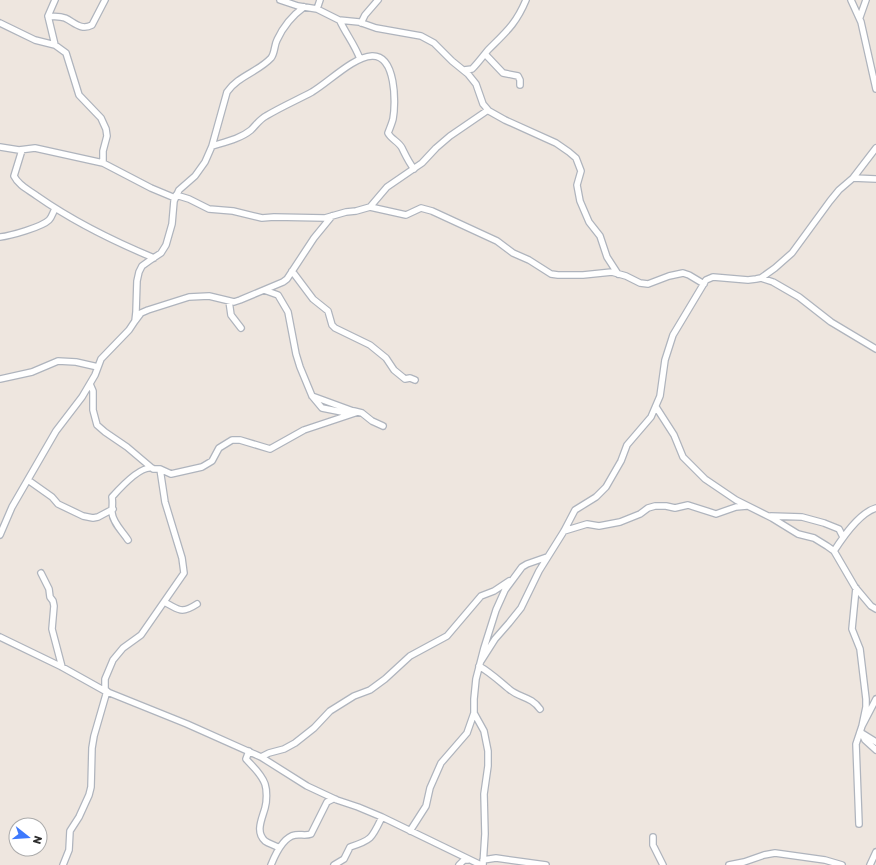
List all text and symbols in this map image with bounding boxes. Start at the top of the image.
north arrow [8,817,48,857]
text: N [30,834,44,846]

